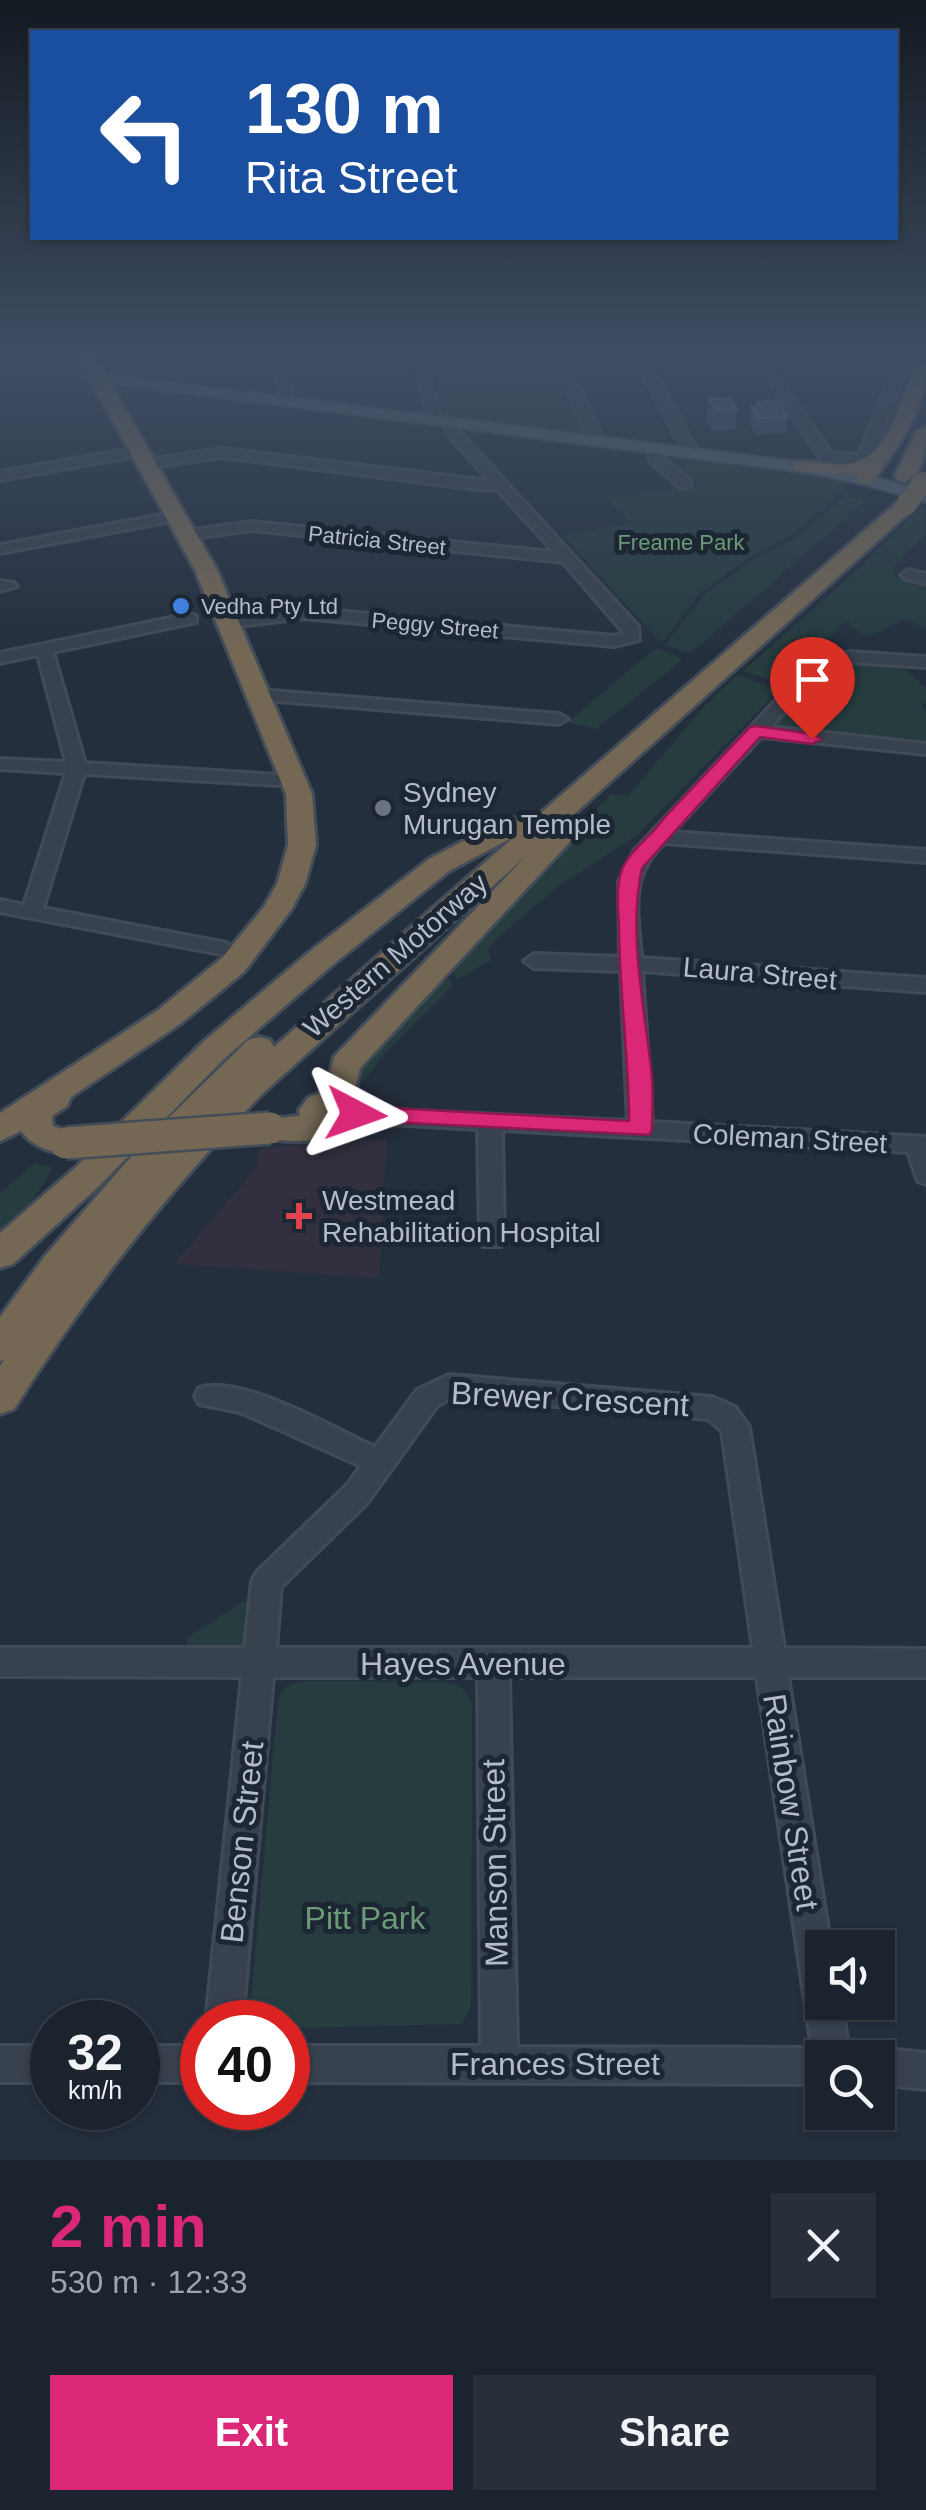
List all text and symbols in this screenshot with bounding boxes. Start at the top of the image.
icon: left [80,70,210,200]
text: 130 m [245,70,443,148]
text: Rita Street [245,152,458,203]
street label: Patricia Street [307,521,447,560]
park label: Freame Park [617,530,746,555]
place label: Vedha Pty Ltd [201,594,338,619]
marker: Vedha Pty Ltd [170,595,192,617]
street label: Peggy Street [371,608,499,643]
pin [770,637,855,740]
icon: arrive [785,652,840,707]
place label: Sydney Murugan Temple [403,777,611,840]
marker: Sydney Murugan Temple [372,797,394,819]
street label: Western Motorway [297,867,493,1043]
street label: Laura Street [682,951,838,996]
position arrow [304,1062,408,1166]
street label: Coleman Street [692,1118,888,1159]
place label: Westmead Rehabilitation Hospital [322,1185,601,1248]
marker: Westmead Rehabilitation Hospital [286,1203,312,1229]
street label: Brewer Crescent [450,1375,690,1423]
street label: Hayes Avenue [360,1646,566,1682]
street label: Rainbow Street [756,1691,826,1913]
street label: Benson Street [213,1739,271,1945]
street label: Manson Street [475,1759,515,1967]
park label: Pitt Park [305,1900,426,1936]
map controls [805,1930,895,2130]
button: sound [805,1930,895,2020]
speed limit sign: 40 [180,2000,310,2130]
text: 32 [67,2025,123,2081]
button: search [805,2040,895,2130]
street label: Frances Street [450,2046,660,2082]
text: km/h [68,2076,122,2104]
text: 2 min [50,2193,207,2260]
button: close [771,2193,876,2298]
text: 530 m · 12:33 [50,2264,247,2300]
button: Exit [50,2375,453,2490]
button: Share [473,2375,876,2490]

